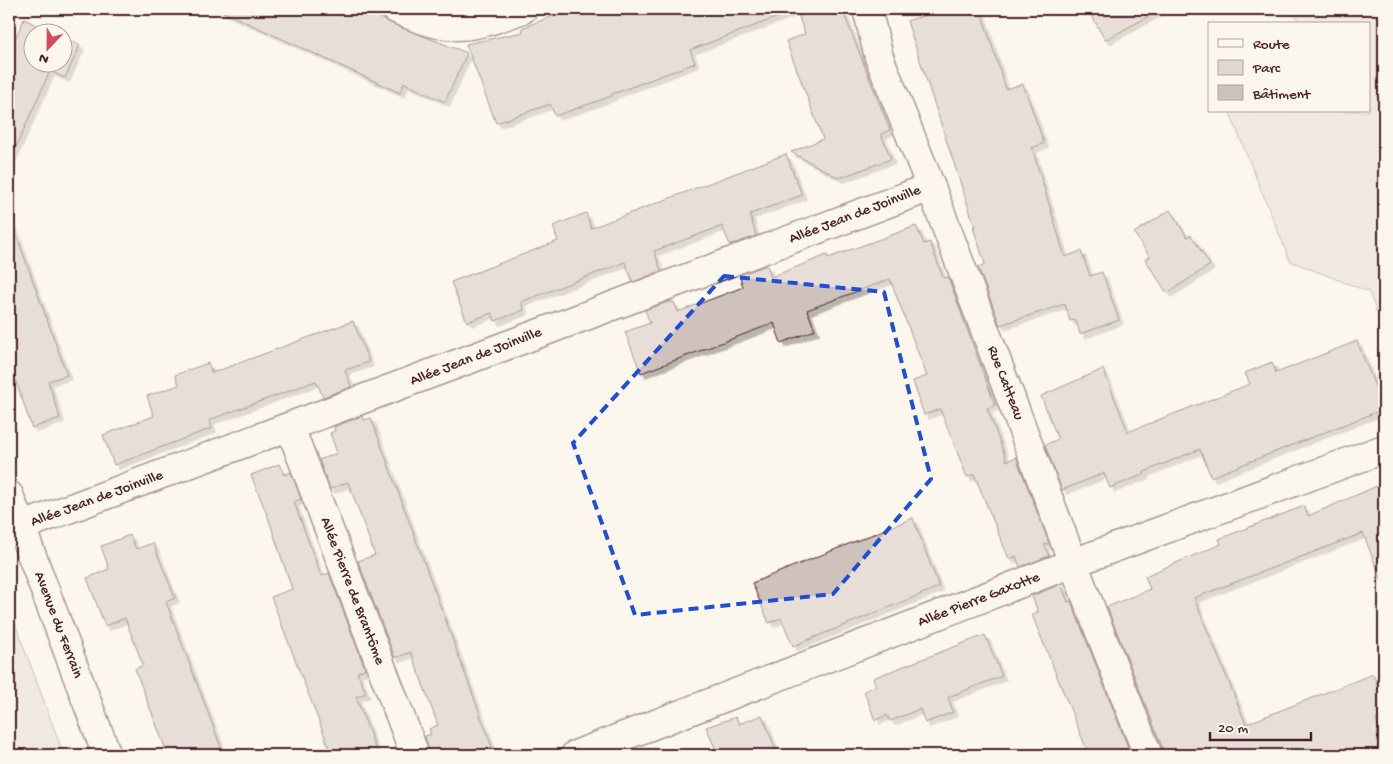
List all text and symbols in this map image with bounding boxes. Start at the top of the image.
north arrow [22,22,72,72]
legend [1208,22,1370,112]
text: Route [1253,36,1290,54]
text: N [37,48,51,67]
text: Parc [1252,60,1281,78]
text: Bâtiment [1252,86,1312,104]
street label: Allée Jean de Joinville [787,181,924,248]
street label: Allée Jean de Joinville [408,323,545,390]
street label: Rue Catteau [983,343,1027,423]
street label: Allée Jean de Joinville [28,467,166,531]
street label: Allée Pierre de Brantôme [316,515,389,668]
street label: Allée Pierre Gaxotte [915,568,1043,632]
street label: Avenue du Ferrain [29,569,87,681]
scale bar [1210,709,1312,741]
text: 20 m [1218,720,1248,738]

